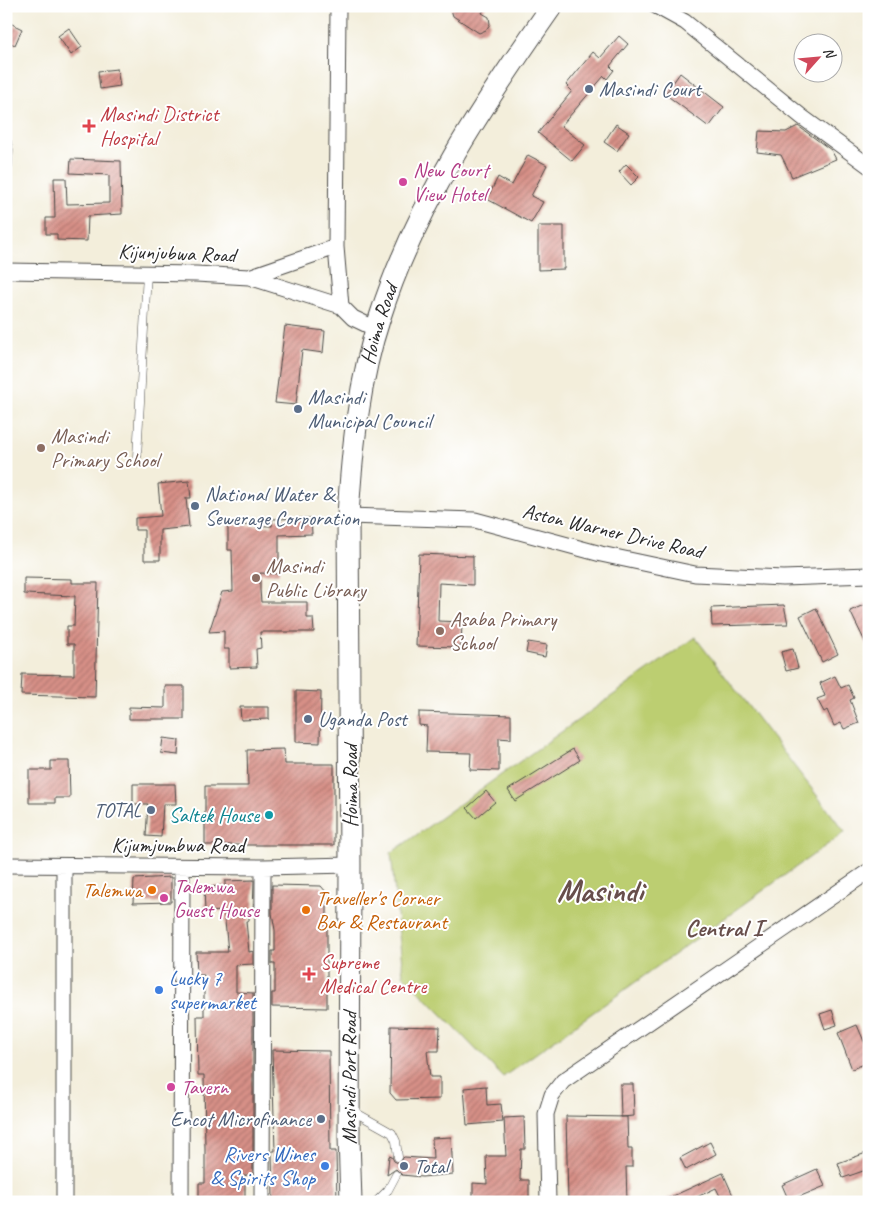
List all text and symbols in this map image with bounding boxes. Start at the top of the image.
north arrow [792,32,842,82]
text: N [820,45,840,62]
place label: Masindi Court [599,76,703,102]
marker: Masindi Court [583,83,595,95]
place label: Masindi District Hospital [100,101,221,151]
marker: Masindi District Hospital [82,119,96,133]
place label: New Court View Hotel [413,157,491,207]
marker: New Court View Hotel [397,176,409,188]
street label: Kijunjubwa Road [118,238,239,268]
street label: Hoima Road [354,276,405,367]
place label: Masindi Municipal Council [308,384,434,434]
marker: Masindi Municipal Council [292,403,304,415]
place label: Masindi Primary School [51,423,162,473]
marker: Masindi Primary School [35,442,47,454]
place label: National Water & Sewerage Corporation [205,481,360,531]
street label: Aston Warner Drive Road [520,498,708,565]
marker: National Water & Sewerage Corporation [189,500,201,512]
place label: Masindi Public Library [266,553,368,603]
marker: Masindi Public Library [250,572,262,584]
place label: Asaba Primary School [450,606,558,656]
marker: Asaba Primary School [434,625,446,637]
place label: Uganda Post [318,706,409,732]
marker: Uganda Post [302,713,314,725]
street label: Hoima Road [337,741,363,828]
place label: TOTAL [94,797,142,823]
place label: Saltek House [169,802,260,828]
marker: TOTAL [145,804,157,816]
marker: Saltek House [263,809,275,821]
street label: Kijumjumbwa Road [112,832,248,858]
district label: Masindi [557,871,647,910]
place label: Talemwa Guest House [174,873,260,923]
place label: Talemwa [82,877,144,903]
marker: Talemwa [146,884,158,896]
place label: Traveller's Corner Bar & Restaurant [316,885,449,935]
marker: Talemwa Guest House [158,892,170,904]
marker: Traveller's Corner Bar & Restaurant [300,904,312,916]
district label: Central I [686,913,768,943]
place label: Supreme Medical Centre [320,949,427,999]
place label: Lucky 7 supermarket [169,965,258,1015]
marker: Supreme Medical Centre [302,967,316,981]
marker: Lucky 7 supermarket [153,984,165,996]
street label: Masindi Port Road [336,1009,362,1145]
place label: Tavern [181,1074,230,1100]
marker: Tavern [165,1081,177,1093]
place label: Encot Microfinance [170,1106,312,1132]
marker: Encot Microfinance [315,1113,327,1125]
place label: Rivers Wines & Spirits Shop [210,1141,317,1191]
place label: Total [414,1153,452,1179]
marker: Rivers Wines & Spirits Shop [319,1160,331,1172]
marker: Total [398,1160,410,1172]

